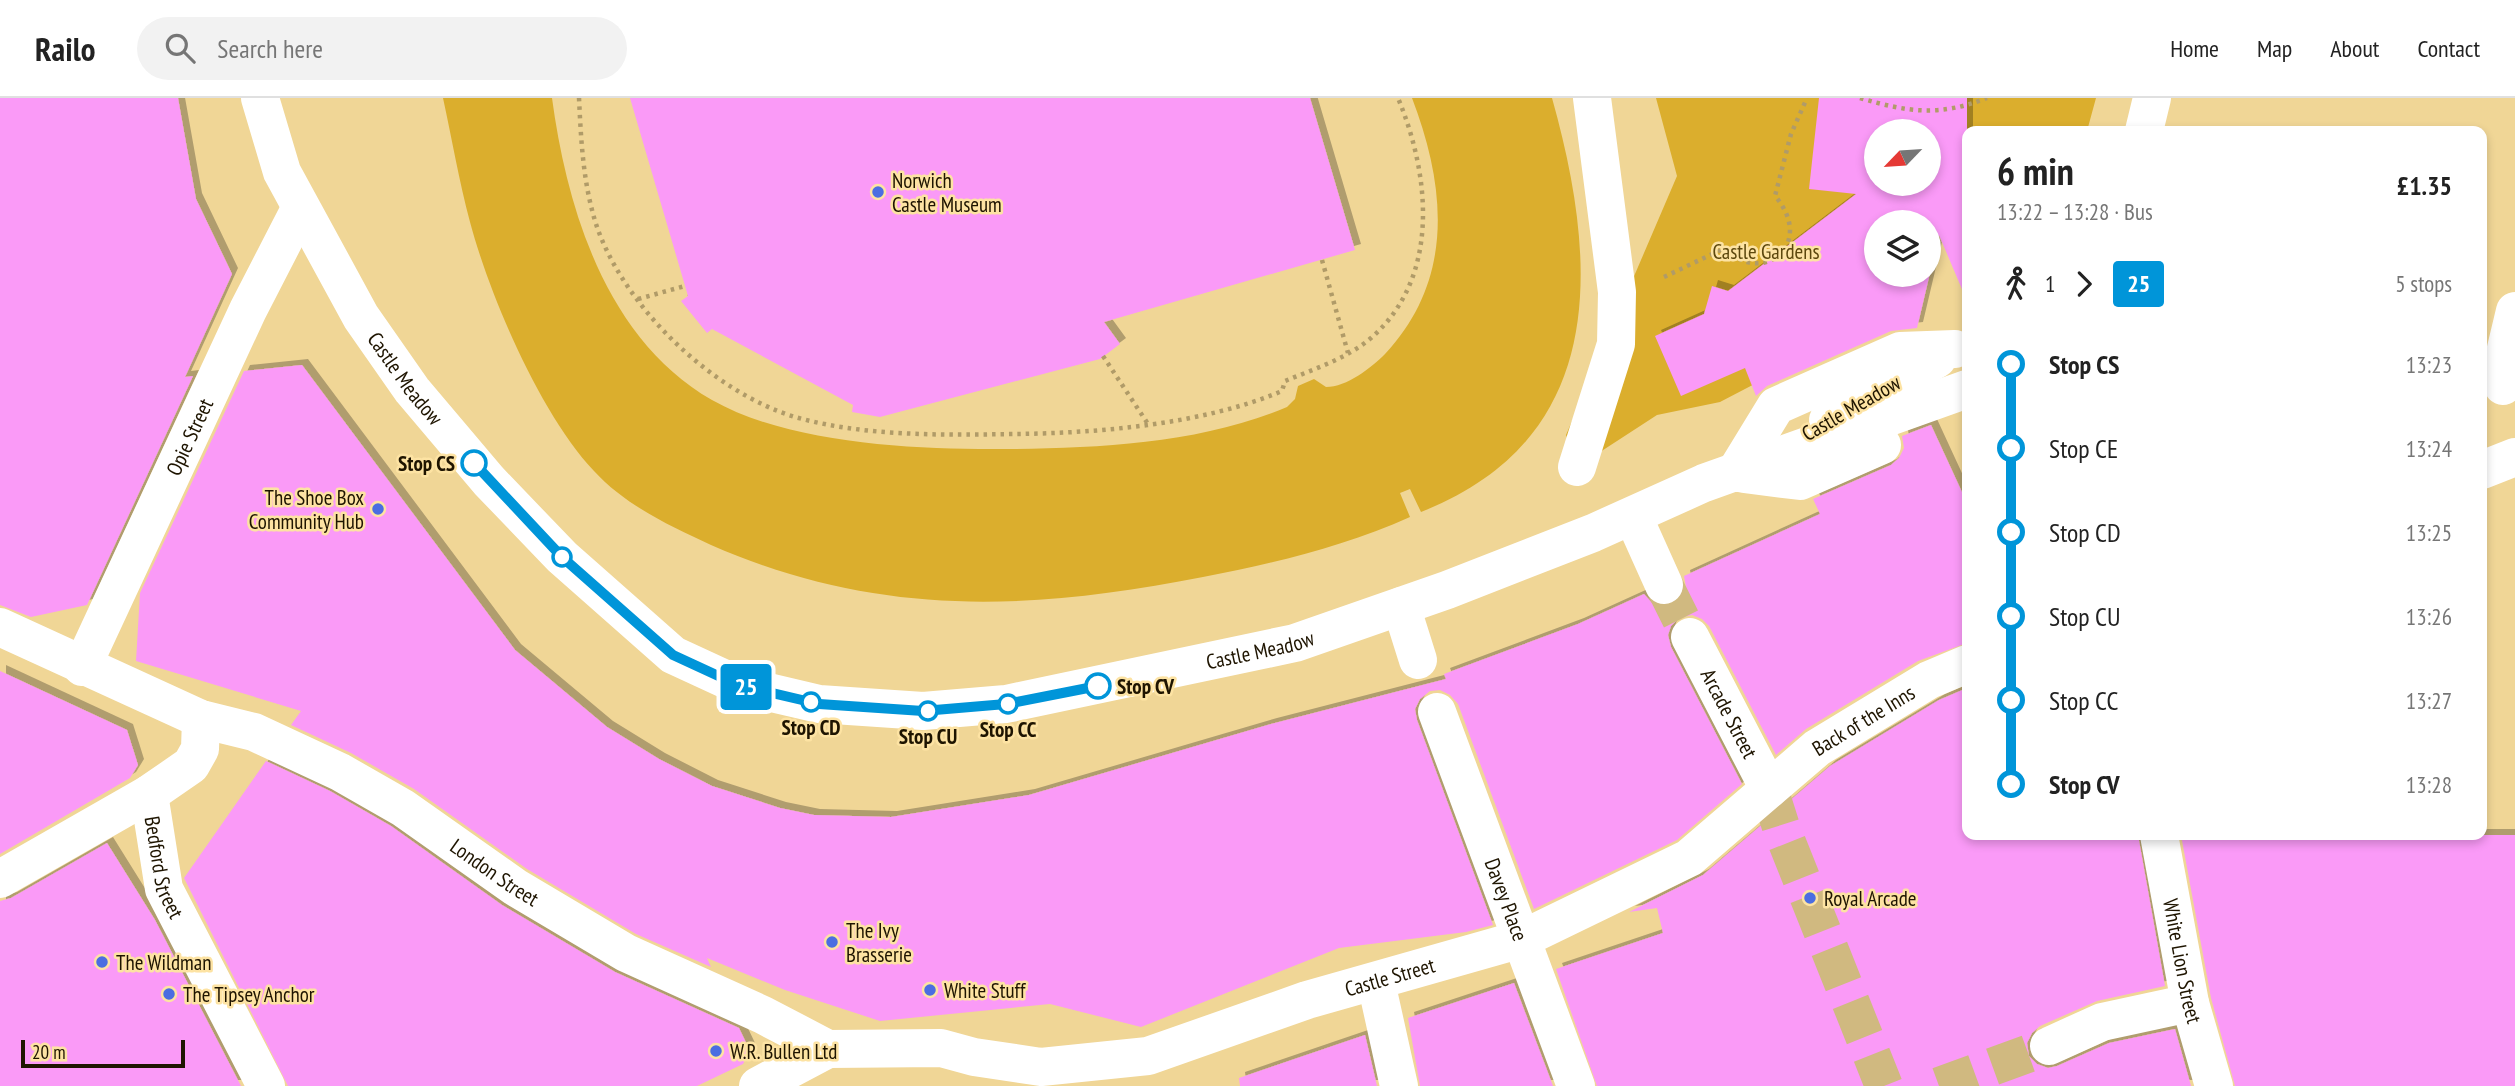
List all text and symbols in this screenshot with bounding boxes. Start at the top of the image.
search box [137,17,627,80]
text: Railo [35,27,95,70]
icon: search [161,29,199,67]
text: Search here [217,32,323,65]
text: Home [2170,33,2219,64]
text: Map [2257,33,2292,64]
text: About [2330,33,2379,64]
text: Contact [2417,33,2480,64]
north arrow [1864,119,1941,196]
map controls [1864,119,1941,287]
text: 6 min [1997,146,2074,195]
place label: Norwich Castle Museum [892,167,1002,218]
text: £1.35 [2397,169,2452,202]
marker: Norwich Castle Museum [870,184,886,200]
text: 13:22 – 13:28 · Bus [1997,197,2153,226]
button: layers [1864,210,1941,287]
park label: Castle Gardens [1712,238,1820,265]
icon: walk [1997,265,2035,303]
icon: forward [2065,265,2103,303]
text: 25 [2127,268,2150,299]
text: 1 [2045,269,2055,298]
text: 5 stops [2395,269,2452,298]
street label: Castle Meadow [362,326,449,431]
text: Stop CS [2049,348,2120,381]
text: 13:23 [2406,350,2452,379]
street label: Castle Meadow [1797,369,1906,447]
street label: Opie Street [160,394,219,480]
text: Stop CE [2049,432,2118,465]
text: 13:24 [2406,434,2452,463]
place label: Stop CS [398,450,455,477]
marker: Stop CS [461,450,487,476]
place label: The Shoe Box Community Hub [249,484,364,535]
marker: The Shoe Box Community Hub [370,501,386,517]
text: Stop CD [2049,516,2121,549]
text: 13:25 [2406,518,2452,547]
unlabelled marker [552,547,572,567]
text: Stop CU [2049,600,2121,633]
text: 13:26 [2406,602,2452,631]
street label: Castle Meadow [1204,624,1318,675]
line badge: 25 [714,664,778,710]
street label: Arcade Street [1695,664,1764,763]
text: 25 [735,671,757,702]
marker: Stop CV [1085,673,1111,699]
place label: Stop CV [1117,673,1174,700]
street label: Back of the Inns [1807,678,1920,761]
text: Stop CC [2049,684,2118,717]
text: 13:27 [2406,686,2452,715]
marker: Stop CD [801,692,821,712]
marker: Stop CC [998,694,1018,714]
marker: Stop CU [918,701,938,721]
place label: Stop CD [782,714,840,741]
place label: Stop CC [980,716,1037,743]
place label: Stop CU [899,723,957,750]
text: Stop CV [2049,768,2120,801]
text: 13:28 [2406,770,2452,799]
street label: Bedford Street [139,814,190,923]
street label: London Street [445,832,544,912]
street label: Davey Place [1479,854,1534,945]
place label: Royal Arcade [1824,885,1917,912]
marker: Royal Arcade [1802,890,1818,906]
street label: White Lion Street [2157,896,2209,1026]
place label: The Ivy Brasserie [846,917,912,968]
marker: The Ivy Brasserie [824,934,840,950]
place label: The Wildman [116,949,211,976]
street label: Castle Street [1342,951,1438,1002]
marker: The Wildman [94,954,110,970]
place label: White Stuff [944,977,1026,1004]
place label: The Tipsey Anchor [183,981,315,1008]
marker: White Stuff [922,982,938,998]
marker: The Tipsey Anchor [161,986,177,1002]
scale bar [21,1037,186,1069]
place label: W.R. Bullen Ltd [730,1038,837,1065]
text: 20 m [32,1040,66,1064]
marker: W.R. Bullen Ltd [708,1043,724,1059]

